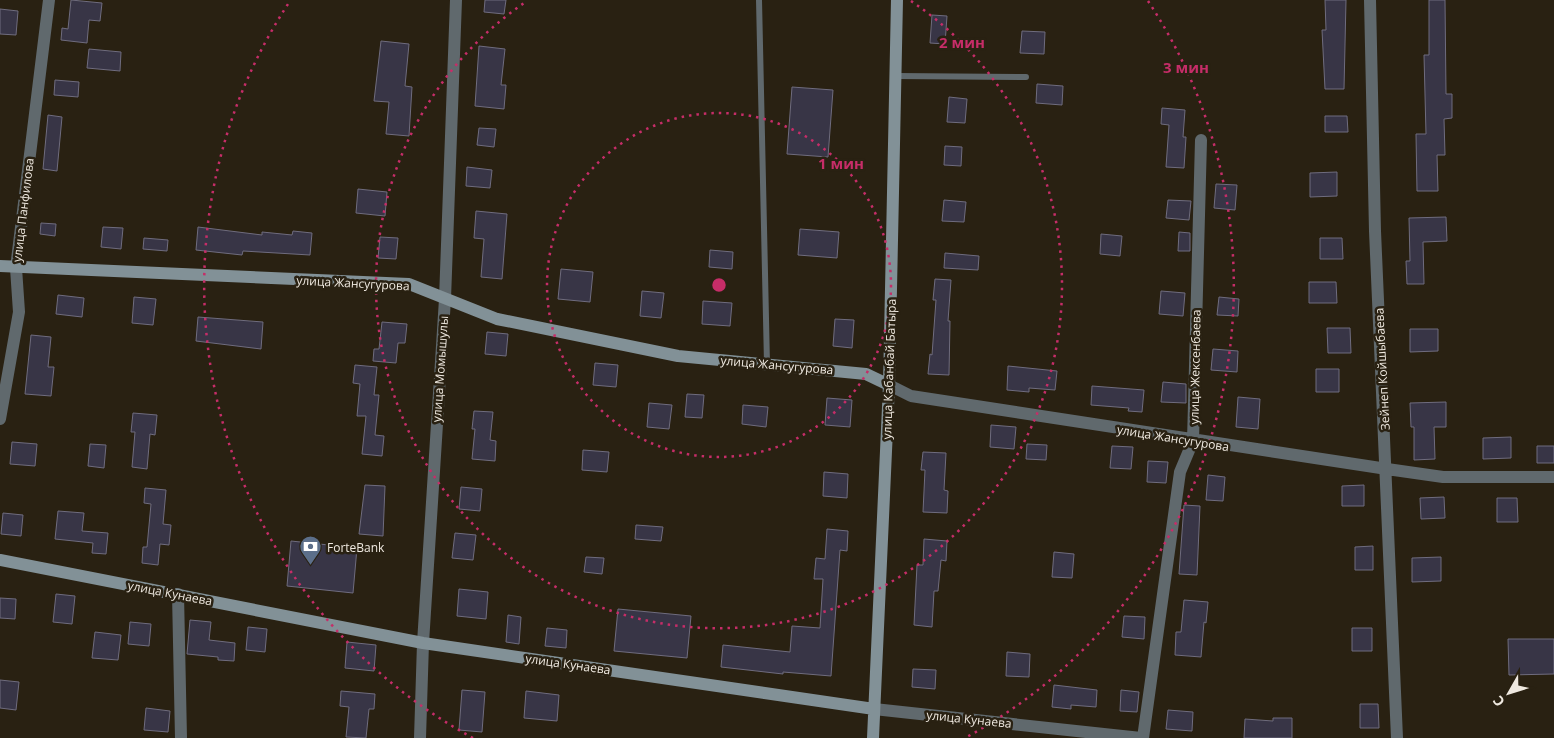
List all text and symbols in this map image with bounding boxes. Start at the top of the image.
text: 2 мин [939,32,985,52]
text: 3 мин [1163,57,1209,77]
text: 1 мин [818,153,864,173]
street label: улица Панфилова [8,157,38,263]
street label: улица Жансугурова [296,272,410,294]
centre of rings [710,276,728,294]
street label: улица Кабанбай Батыра [878,298,900,440]
street label: Зейнеп Койшыбаева [1370,307,1394,431]
street label: улица Жексенбаева [1185,309,1205,425]
street label: улица Момышулы [428,315,452,423]
street label: улица Жансугурова [720,352,834,378]
street label: улица Жансугурова [1116,421,1230,455]
bank icon: ForteBank [299,535,323,566]
place label: ForteBank [327,539,385,556]
street label: улица Кунаева [126,576,214,610]
street label: улица Кунаева [524,650,612,678]
north arrow [1484,668,1534,718]
text: С [1488,692,1509,711]
street label: улица Кунаева [925,706,1013,732]

